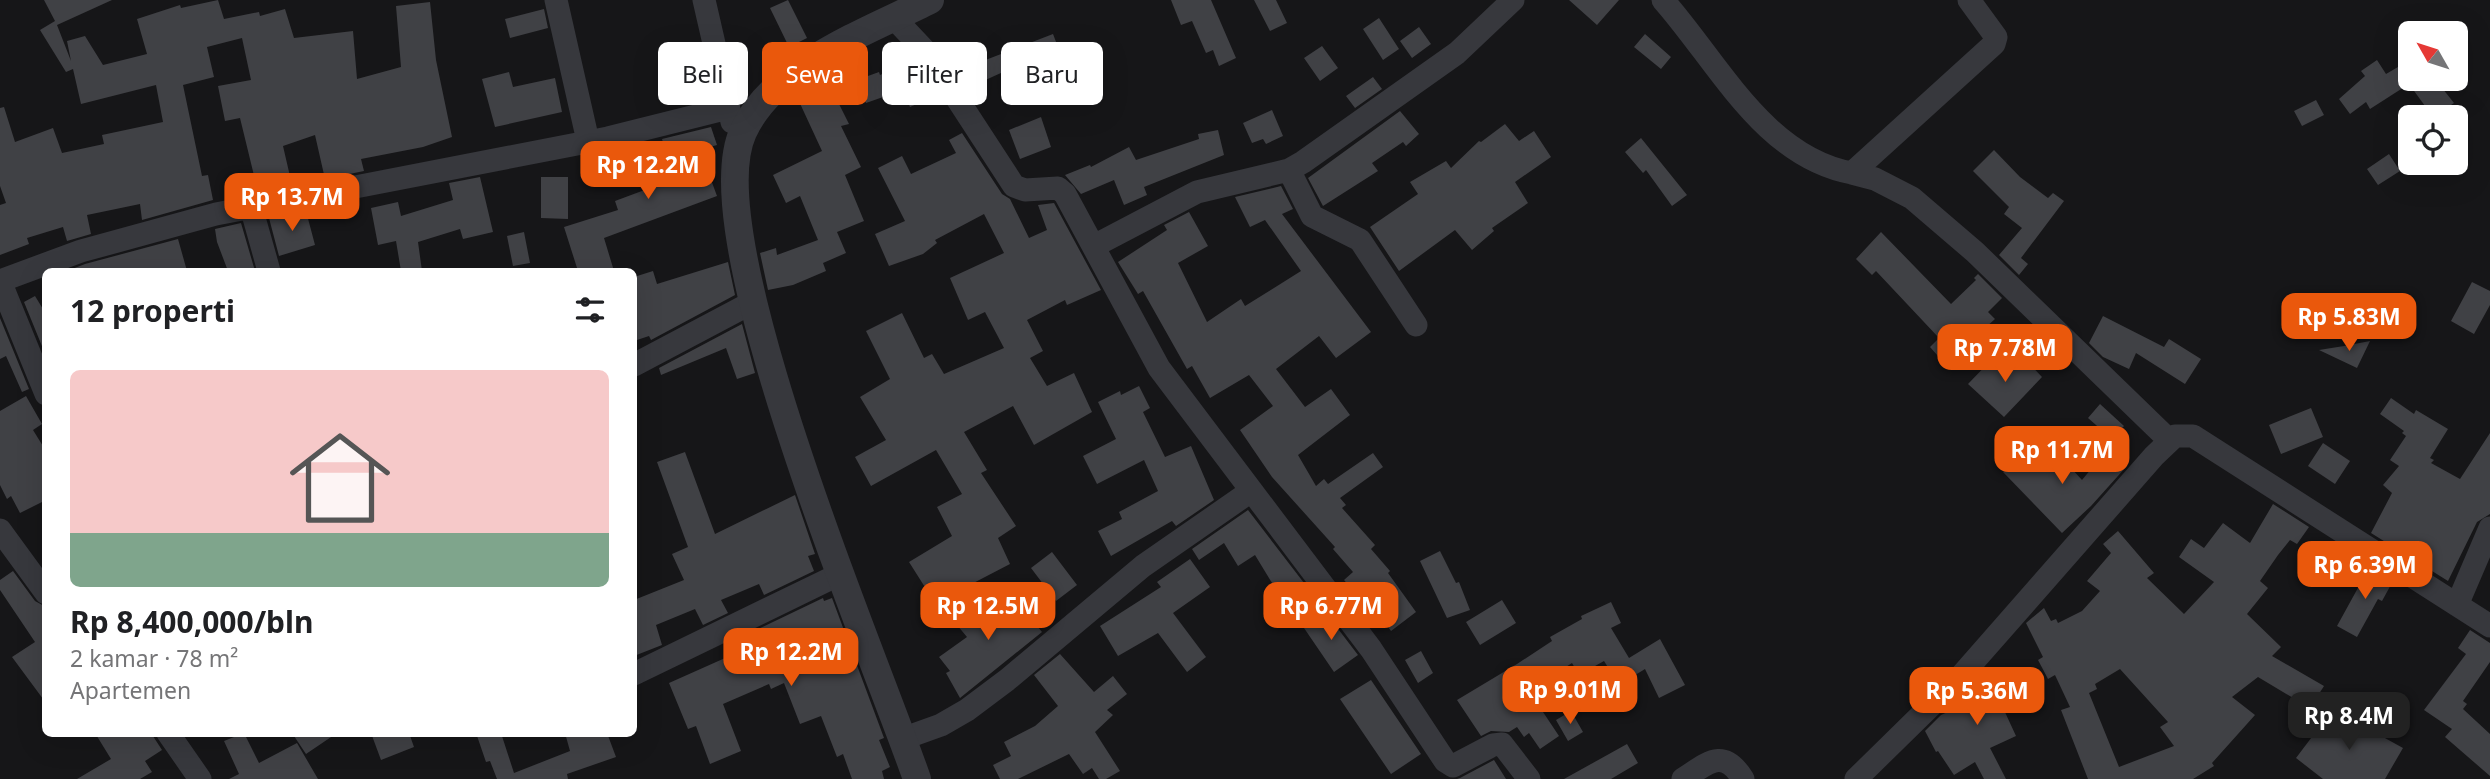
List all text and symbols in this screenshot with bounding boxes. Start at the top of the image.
north arrow [2398,21,2468,91]
map controls [2398,21,2468,175]
chip: Beli [658,42,748,105]
chip: Sewa [762,42,868,105]
chip: Filter [882,42,987,105]
chip: Baru [1001,42,1103,105]
button: locate [2398,105,2468,175]
pin: Rp 12.2M [576,142,720,201]
text: Rp 12.2M [596,148,700,180]
pin: Rp 13.7M [220,174,364,233]
text: Rp 13.7M [240,180,344,212]
text: 12 properti [70,290,235,331]
icon: filters [571,291,609,329]
pin: Rp 5.83M [2277,294,2421,353]
text: Rp 5.83M [2297,300,2401,332]
pin: Rp 7.78M [1933,324,2077,384]
text: Rp 7.78M [1953,331,2057,363]
icon: home [277,415,403,541]
pin: Rp 11.7M [1990,426,2134,486]
text: Rp 11.7M [2010,433,2114,465]
pin: Rp 6.39M [2293,542,2437,601]
text: Rp 6.39M [2313,548,2417,580]
pin: Rp 12.5M [916,582,1060,642]
pin: Rp 6.77M [1259,582,1403,642]
text: Rp 12.5M [936,589,1040,621]
text: Rp 6.77M [1279,589,1383,621]
text: Rp 8,400,000/bln [70,601,314,642]
pin: Rp 12.2M [719,628,863,688]
text: Rp 12.2M [739,635,843,667]
text: 2 kamar · 78 m² [70,642,238,674]
pin: Rp 9.01M [1498,666,1642,726]
pin: Rp 5.36M [1905,668,2049,727]
text: Rp 9.01M [1518,673,1622,705]
text: Apartemen [70,674,191,706]
text: Rp 5.36M [1925,674,2029,706]
pin: Rp 8.4M [2284,692,2414,752]
text: Rp 8.4M [2304,699,2394,731]

